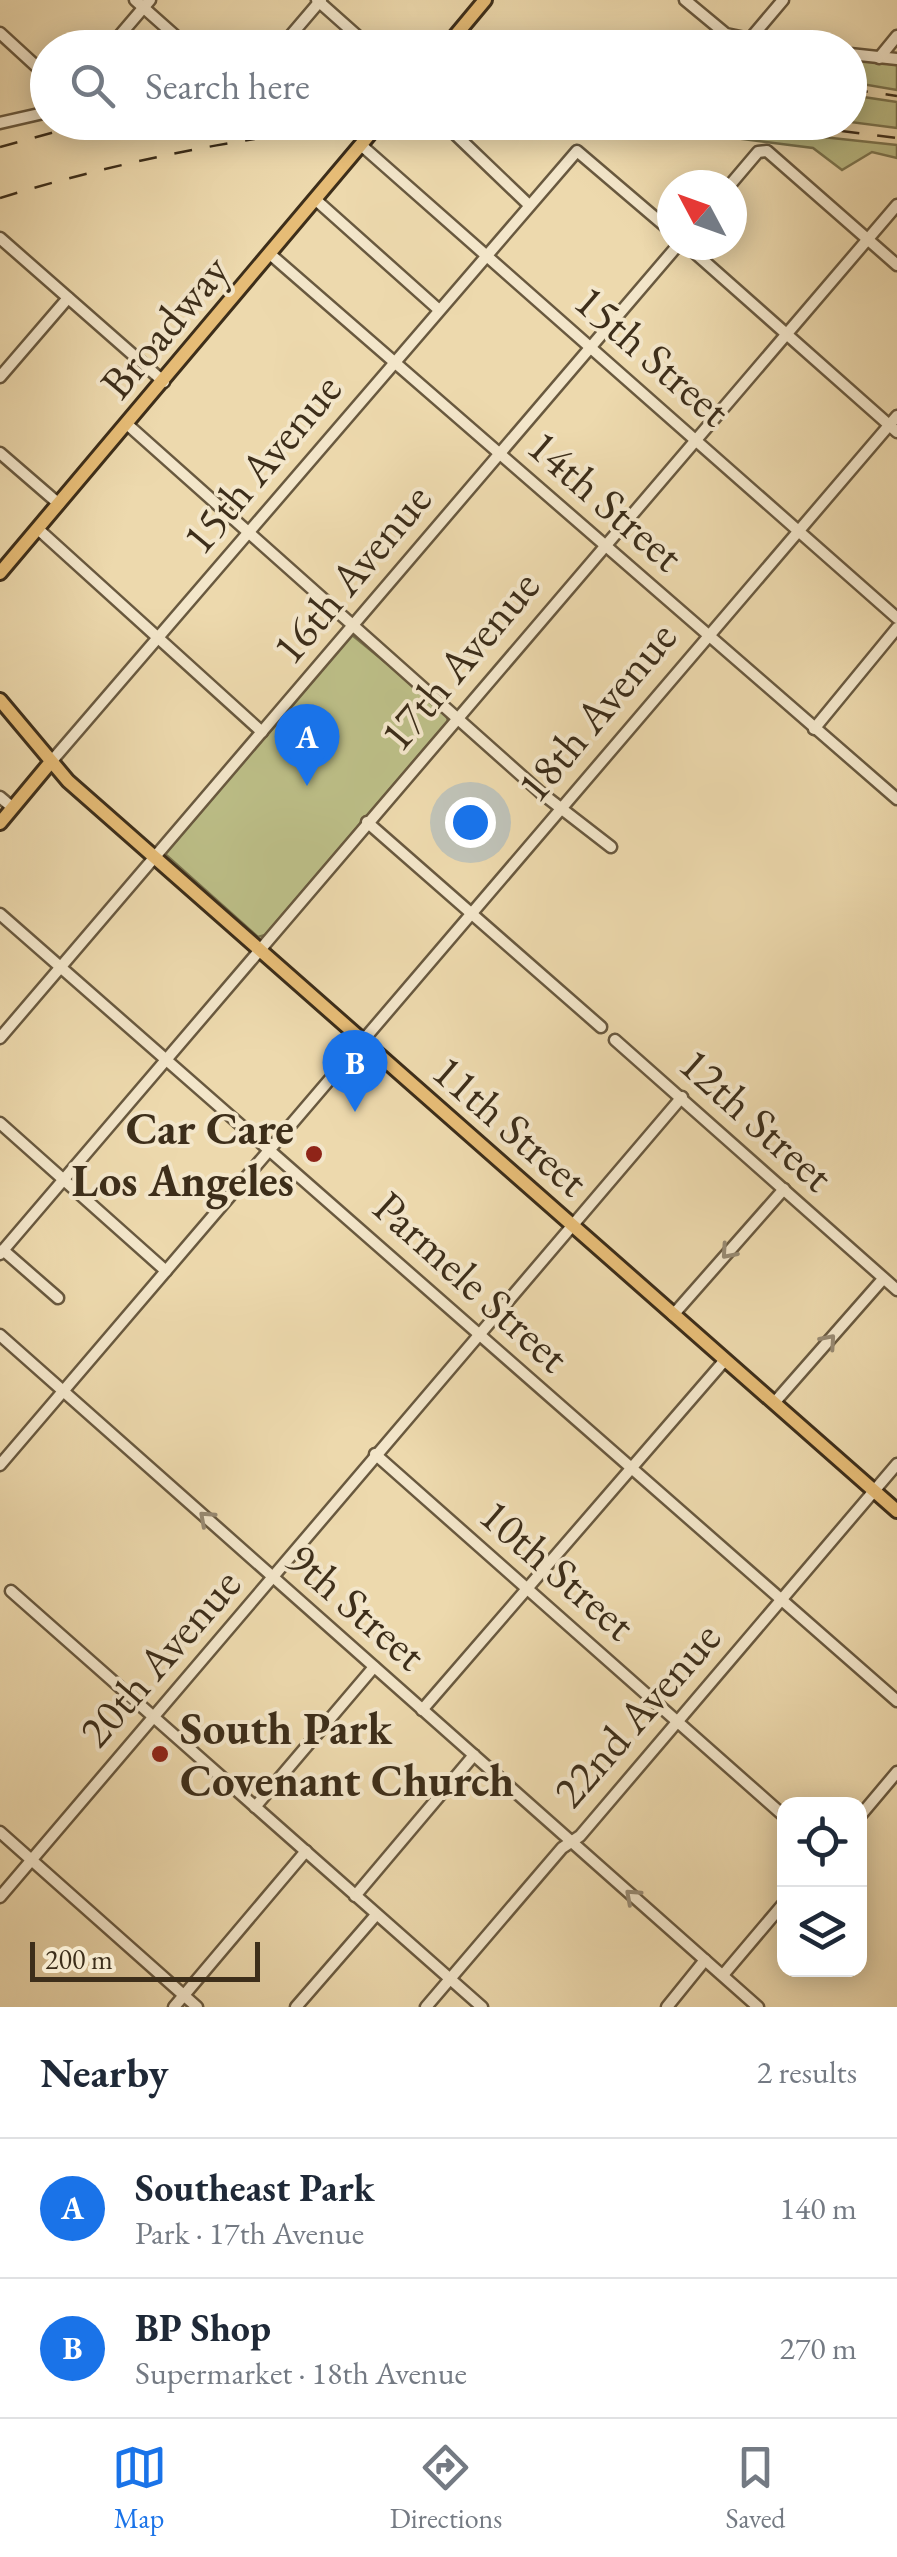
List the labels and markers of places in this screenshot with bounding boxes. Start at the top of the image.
pin: A [274,704,340,786]
pin: B [322,1030,388,1112]
place label: Car Care Los Angeles [72,1099,294,1210]
marker: Car Care Los Angeles [303,1143,325,1165]
place label: South Park Covenant Church [180,1699,514,1809]
marker: South Park Covenant Church [149,1743,171,1765]

